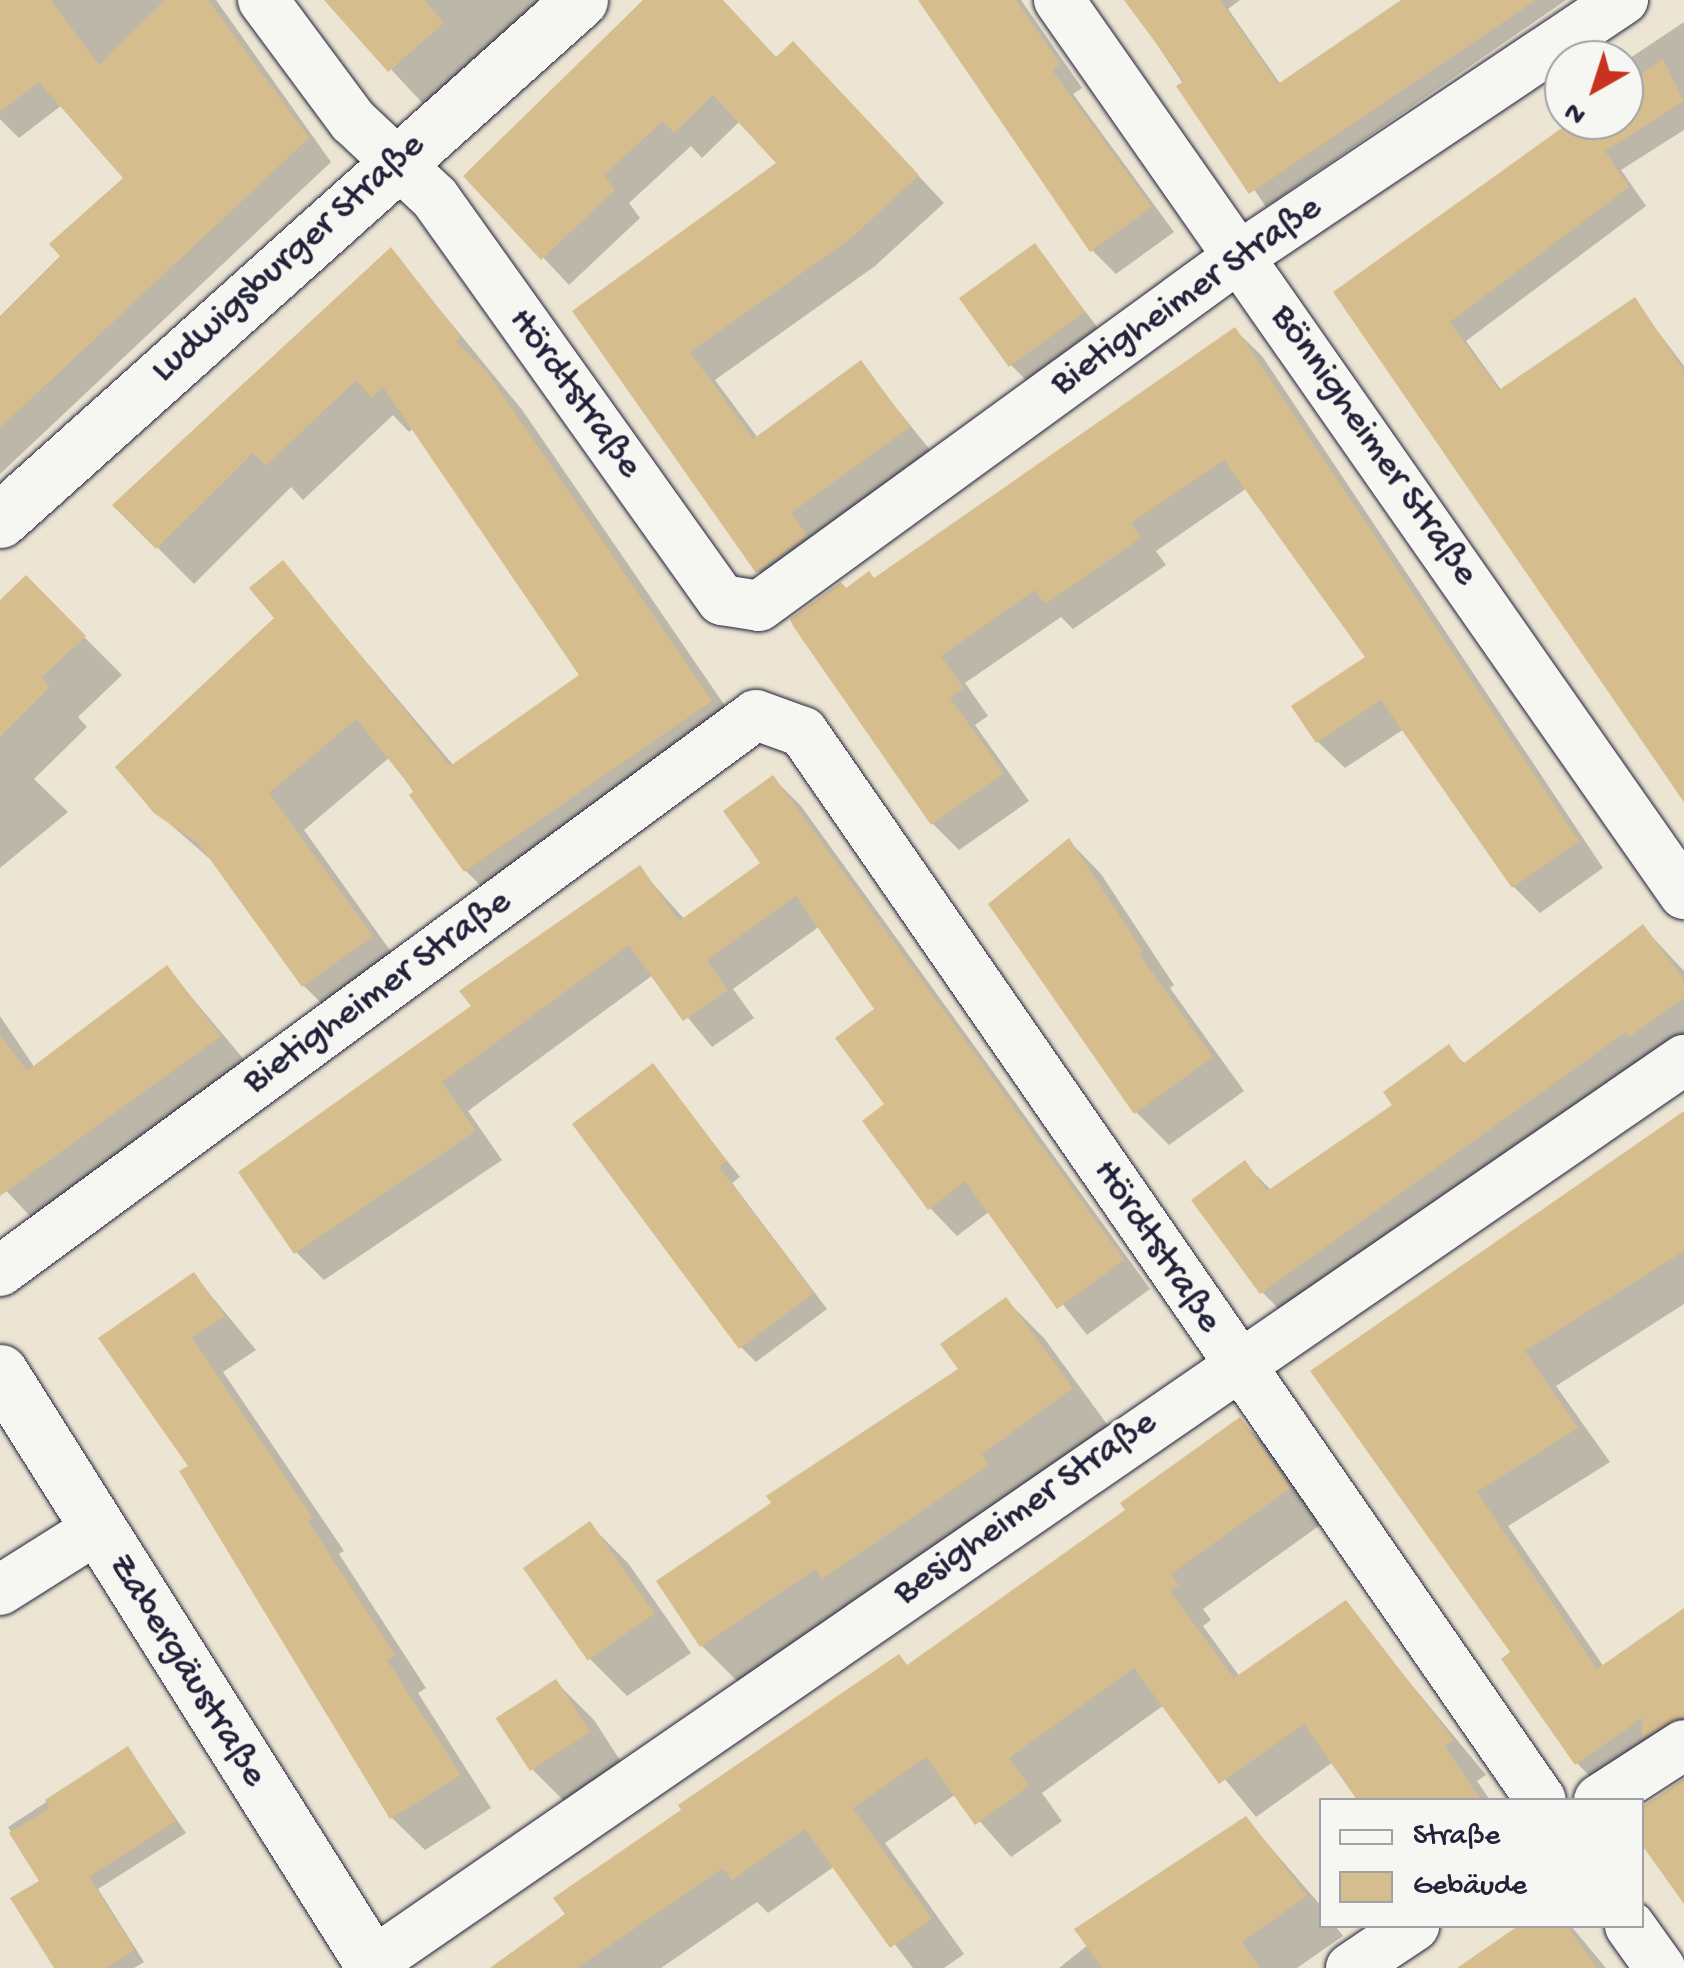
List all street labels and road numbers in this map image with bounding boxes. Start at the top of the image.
street label: Ludwigsburger Straße [143,124,435,394]
street label: Bietigheimer Straße [1043,186,1331,408]
street label: Bönnigheimer Straße [1259,297,1487,595]
street label: Hördtstraße [497,300,651,488]
street label: Bietigheimer Straße [235,880,521,1106]
street label: Hördtstraße [1081,1152,1231,1342]
street label: Besigheimer Straße [886,1401,1166,1617]
street label: Zabergäustraße [96,1546,276,1796]

